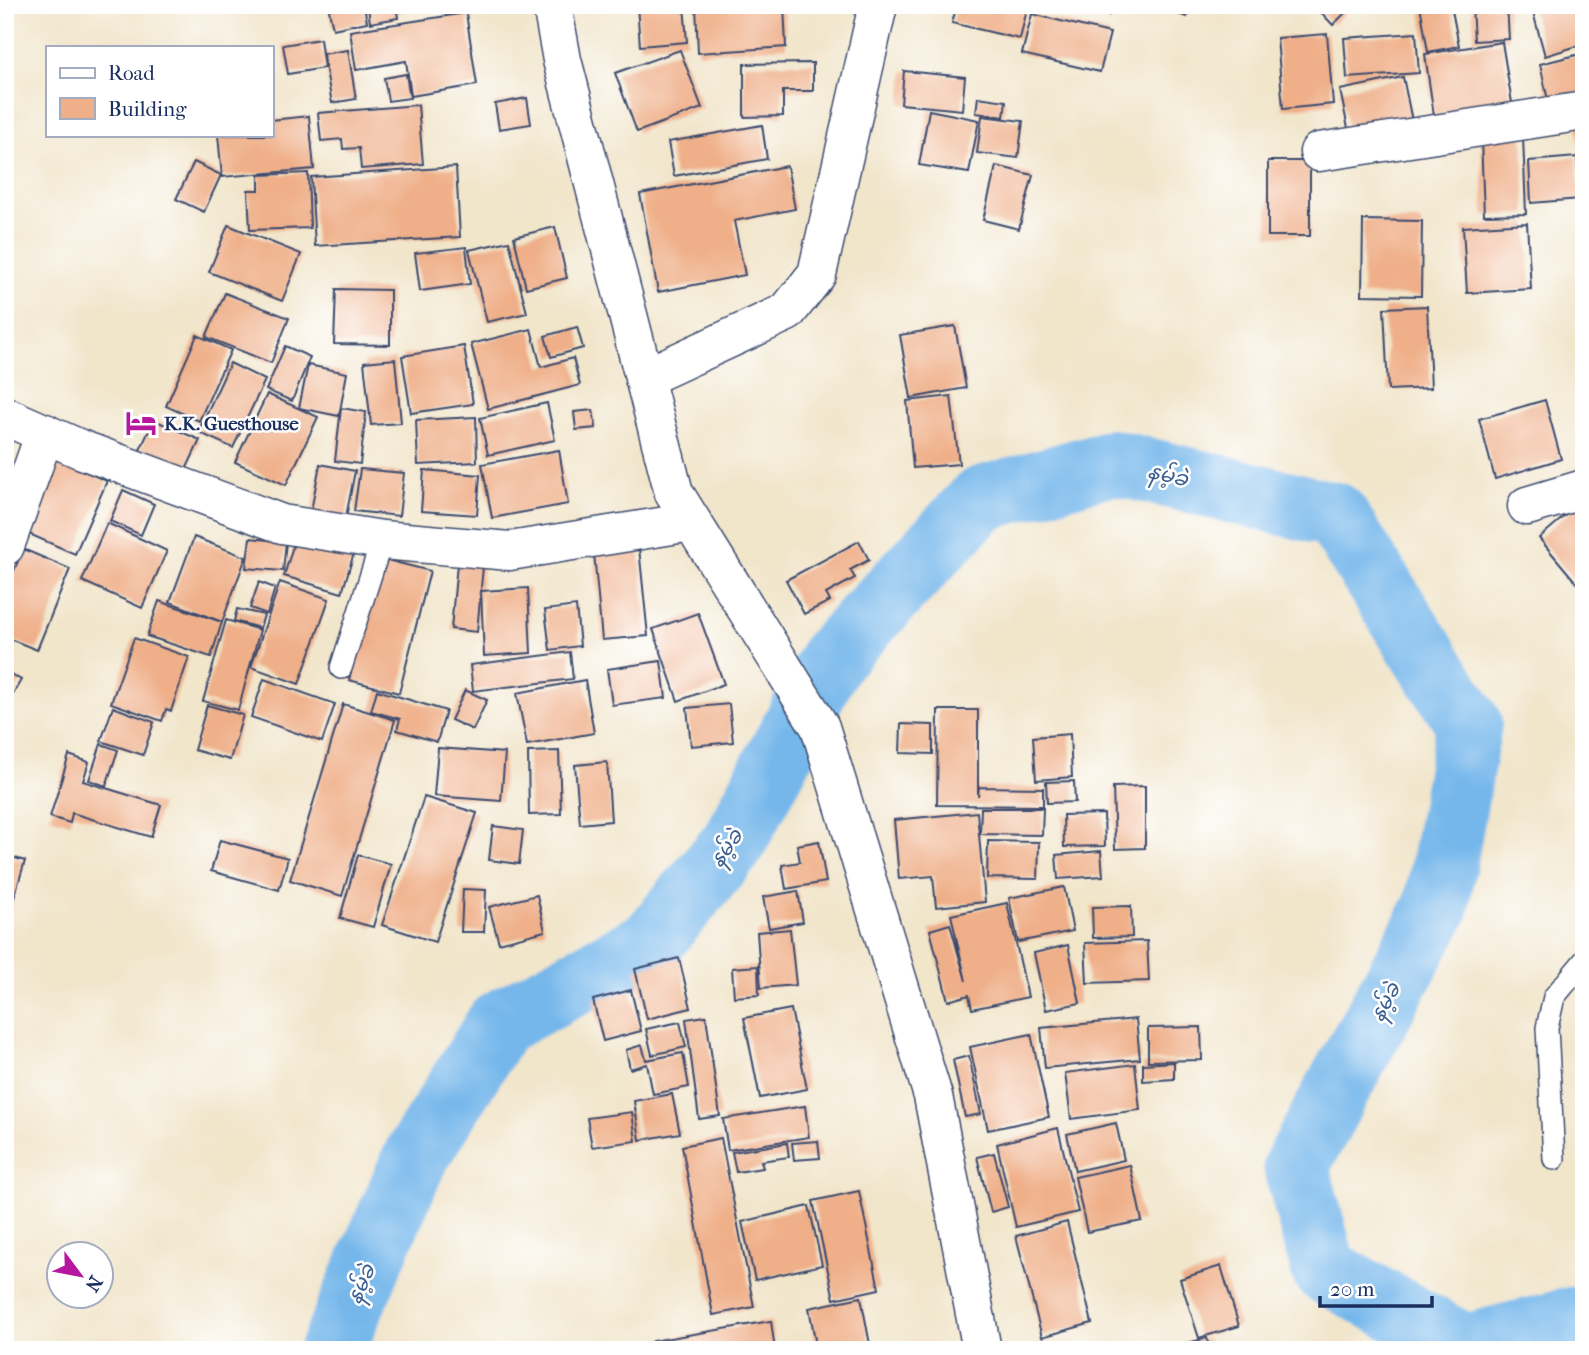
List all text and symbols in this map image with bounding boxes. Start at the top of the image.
legend [46,46,273,136]
text: Road [108,61,155,85]
text: Building [108,97,187,121]
hotel icon: K.K. Guesthouse [124,406,158,440]
place label: K.K. Guesthouse [164,413,299,435]
water label: နမ့်ခဲ [1145,456,1192,496]
water label: နမ့်ခဲ [702,822,752,874]
water label: နမ့်ခဲ [1362,976,1410,1028]
north arrow [46,1240,116,1310]
water label: နမ့်ခဲ [339,1259,385,1309]
scale bar [1320,1264,1432,1308]
text: N [80,1272,107,1296]
text: 20 m [1330,1277,1375,1301]

